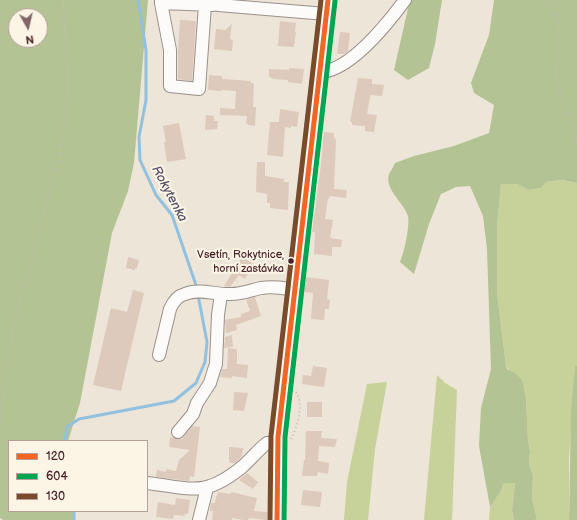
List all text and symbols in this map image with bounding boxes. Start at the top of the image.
north arrow [8,8,48,48]
text: N [25,32,35,46]
water label: Rokytenka [148,163,190,225]
place label: Vsetín, Rokytnice, horní zastávka [197,248,284,274]
marker: Vsetín, Rokytnice, horní zastávka [286,256,296,266]
legend [8,440,148,512]
text: 120 [46,449,65,464]
text: 604 [46,469,68,484]
text: 130 [46,489,65,504]

